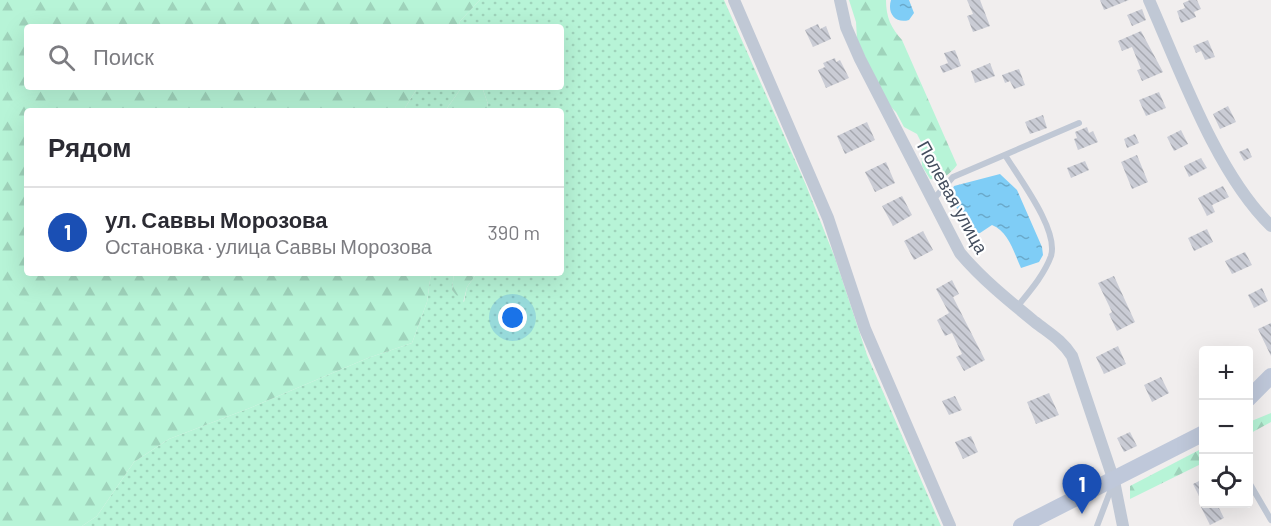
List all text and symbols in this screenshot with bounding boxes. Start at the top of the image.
search box [24,24,564,90]
icon: search [45,41,78,74]
text: Поиск [93,43,154,69]
text: Рядом [48,131,131,162]
street label: Полевая улица [913,137,993,258]
text: ул. Саввы Морозова [105,206,328,232]
text: 1 [64,220,71,244]
text: 390 m [487,220,540,244]
text: Остановка · улица Саввы Морозова [105,234,432,258]
your location [498,303,527,332]
map controls [1199,346,1253,508]
button: + [1199,346,1253,400]
button: − [1199,400,1253,454]
button: locate [1199,454,1253,508]
pin: 1 [1062,464,1102,514]

